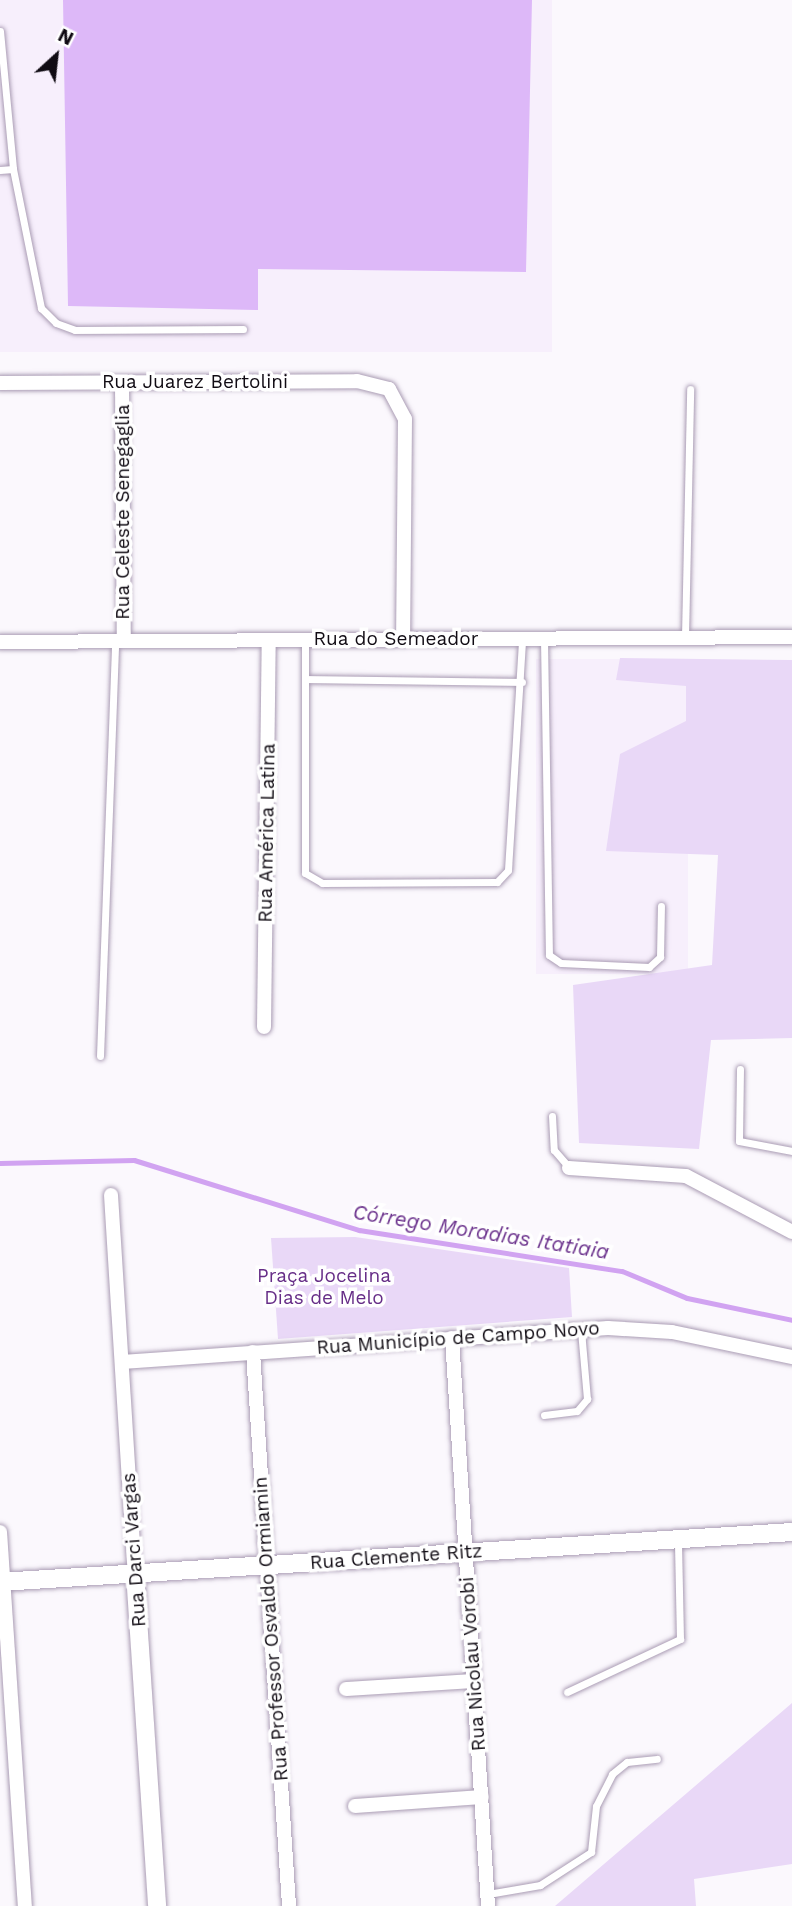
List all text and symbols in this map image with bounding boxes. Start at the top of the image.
north arrow [21,21,91,91]
text: N [54,23,77,50]
street label: Rua Juarez Bertolini [101,371,289,393]
street label: Rua Celeste Senegaglia [112,404,134,620]
street label: Rua do Semeador [313,628,479,650]
street label: Rua América Latina [254,742,280,924]
water label: Córrego Moradias Itatiaia [351,1199,611,1265]
park label: Praça Jocelina Dias de Melo [257,1265,391,1309]
street label: Rua Município de Campo Novo [316,1317,600,1359]
street label: Rua Darci Vargas [117,1472,151,1628]
street label: Rua Professor Osvaldo Ormiamin [249,1476,293,1782]
street label: Rua Clemente Ritz [309,1540,483,1574]
street label: Rua Nicolau Vorobi [455,1575,491,1753]

